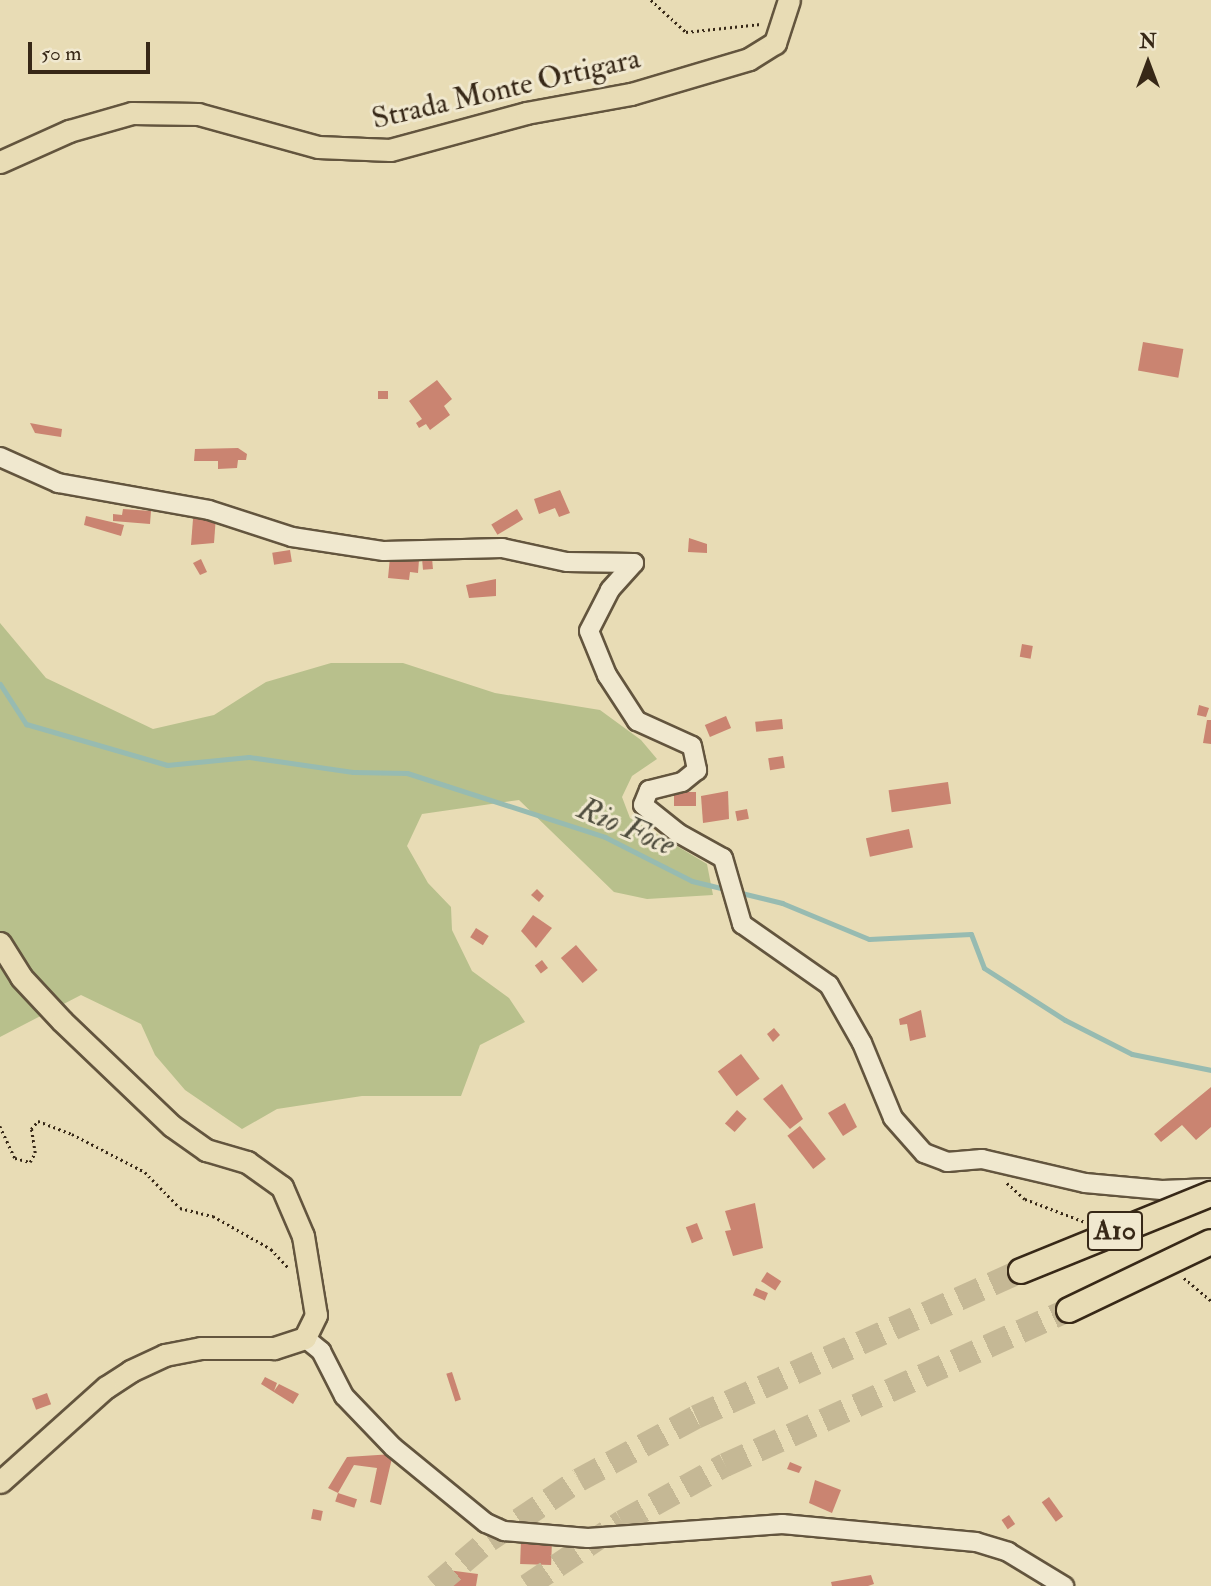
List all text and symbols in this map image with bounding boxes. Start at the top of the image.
scale bar [32,28,154,72]
north arrow [1113,28,1183,98]
text: N [1139,30,1157,54]
text: 50 m [41,40,82,67]
street label: Strada Monte Ortigara [368,41,644,137]
water label: Rio Foce [572,789,680,865]
road number: A10 [1087,1206,1143,1256]

